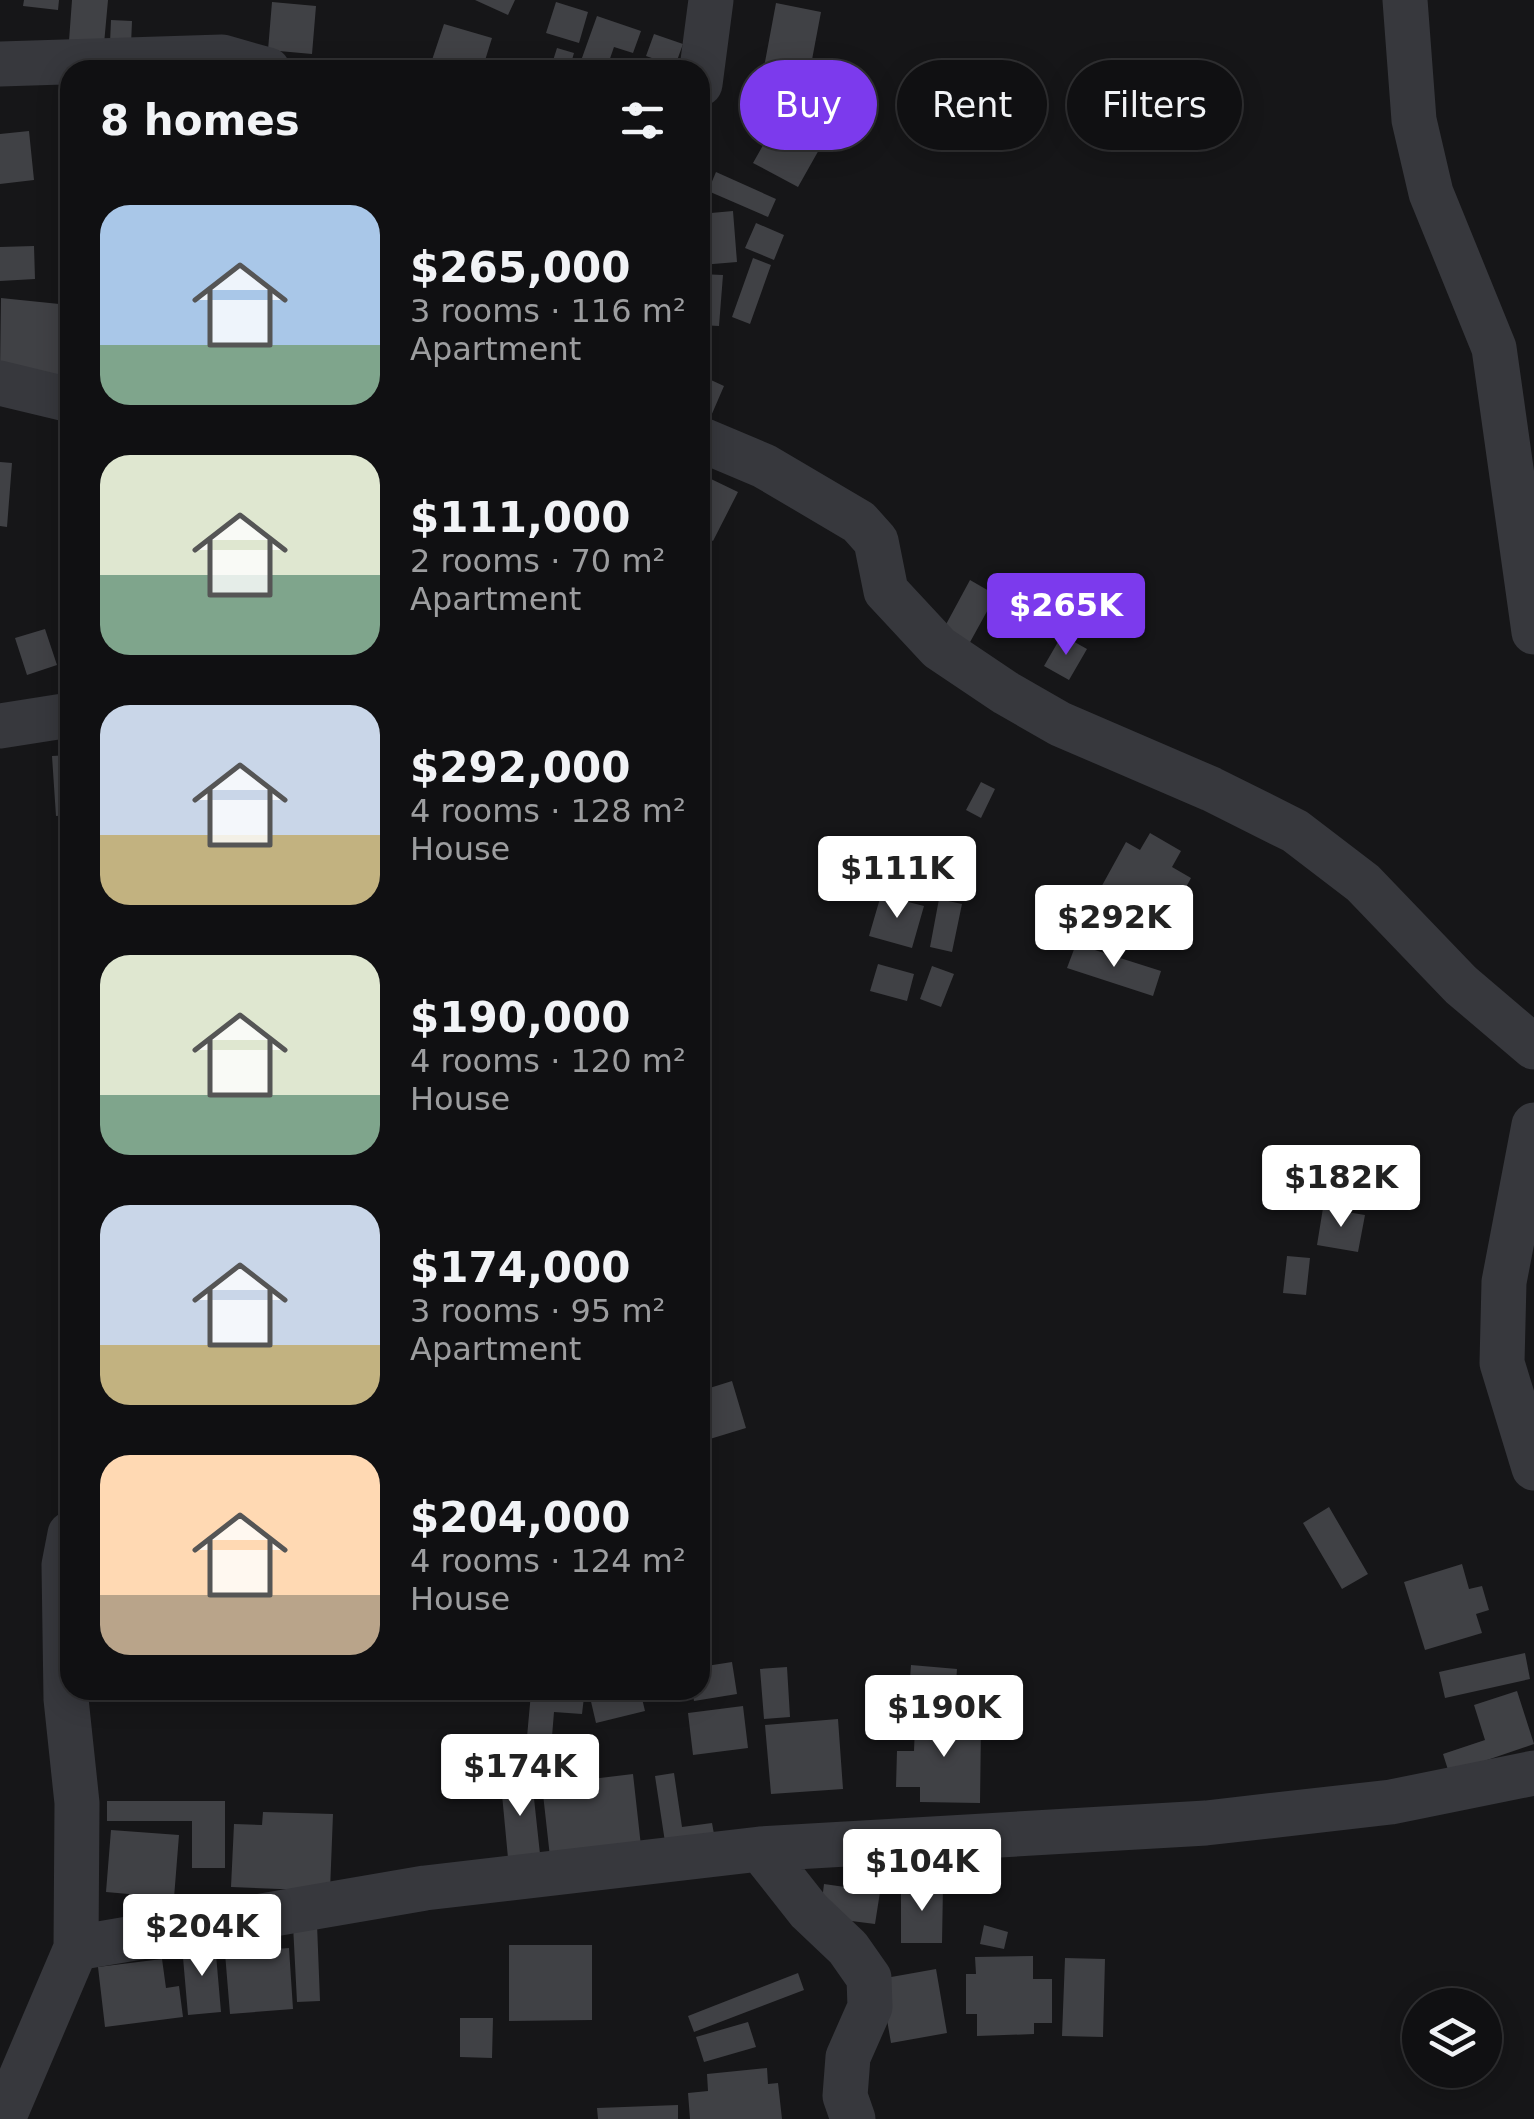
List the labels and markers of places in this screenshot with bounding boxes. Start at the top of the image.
pin: $265K [996,573,1136,658]
pin: $111K [827,836,967,921]
pin: $292K [1044,885,1184,970]
pin: $182K [1271,1145,1411,1230]
pin: $190K [874,1675,1014,1760]
pin: $174K [450,1734,590,1819]
pin: $104K [852,1829,992,1914]
pin: $204K [132,1894,272,1979]

